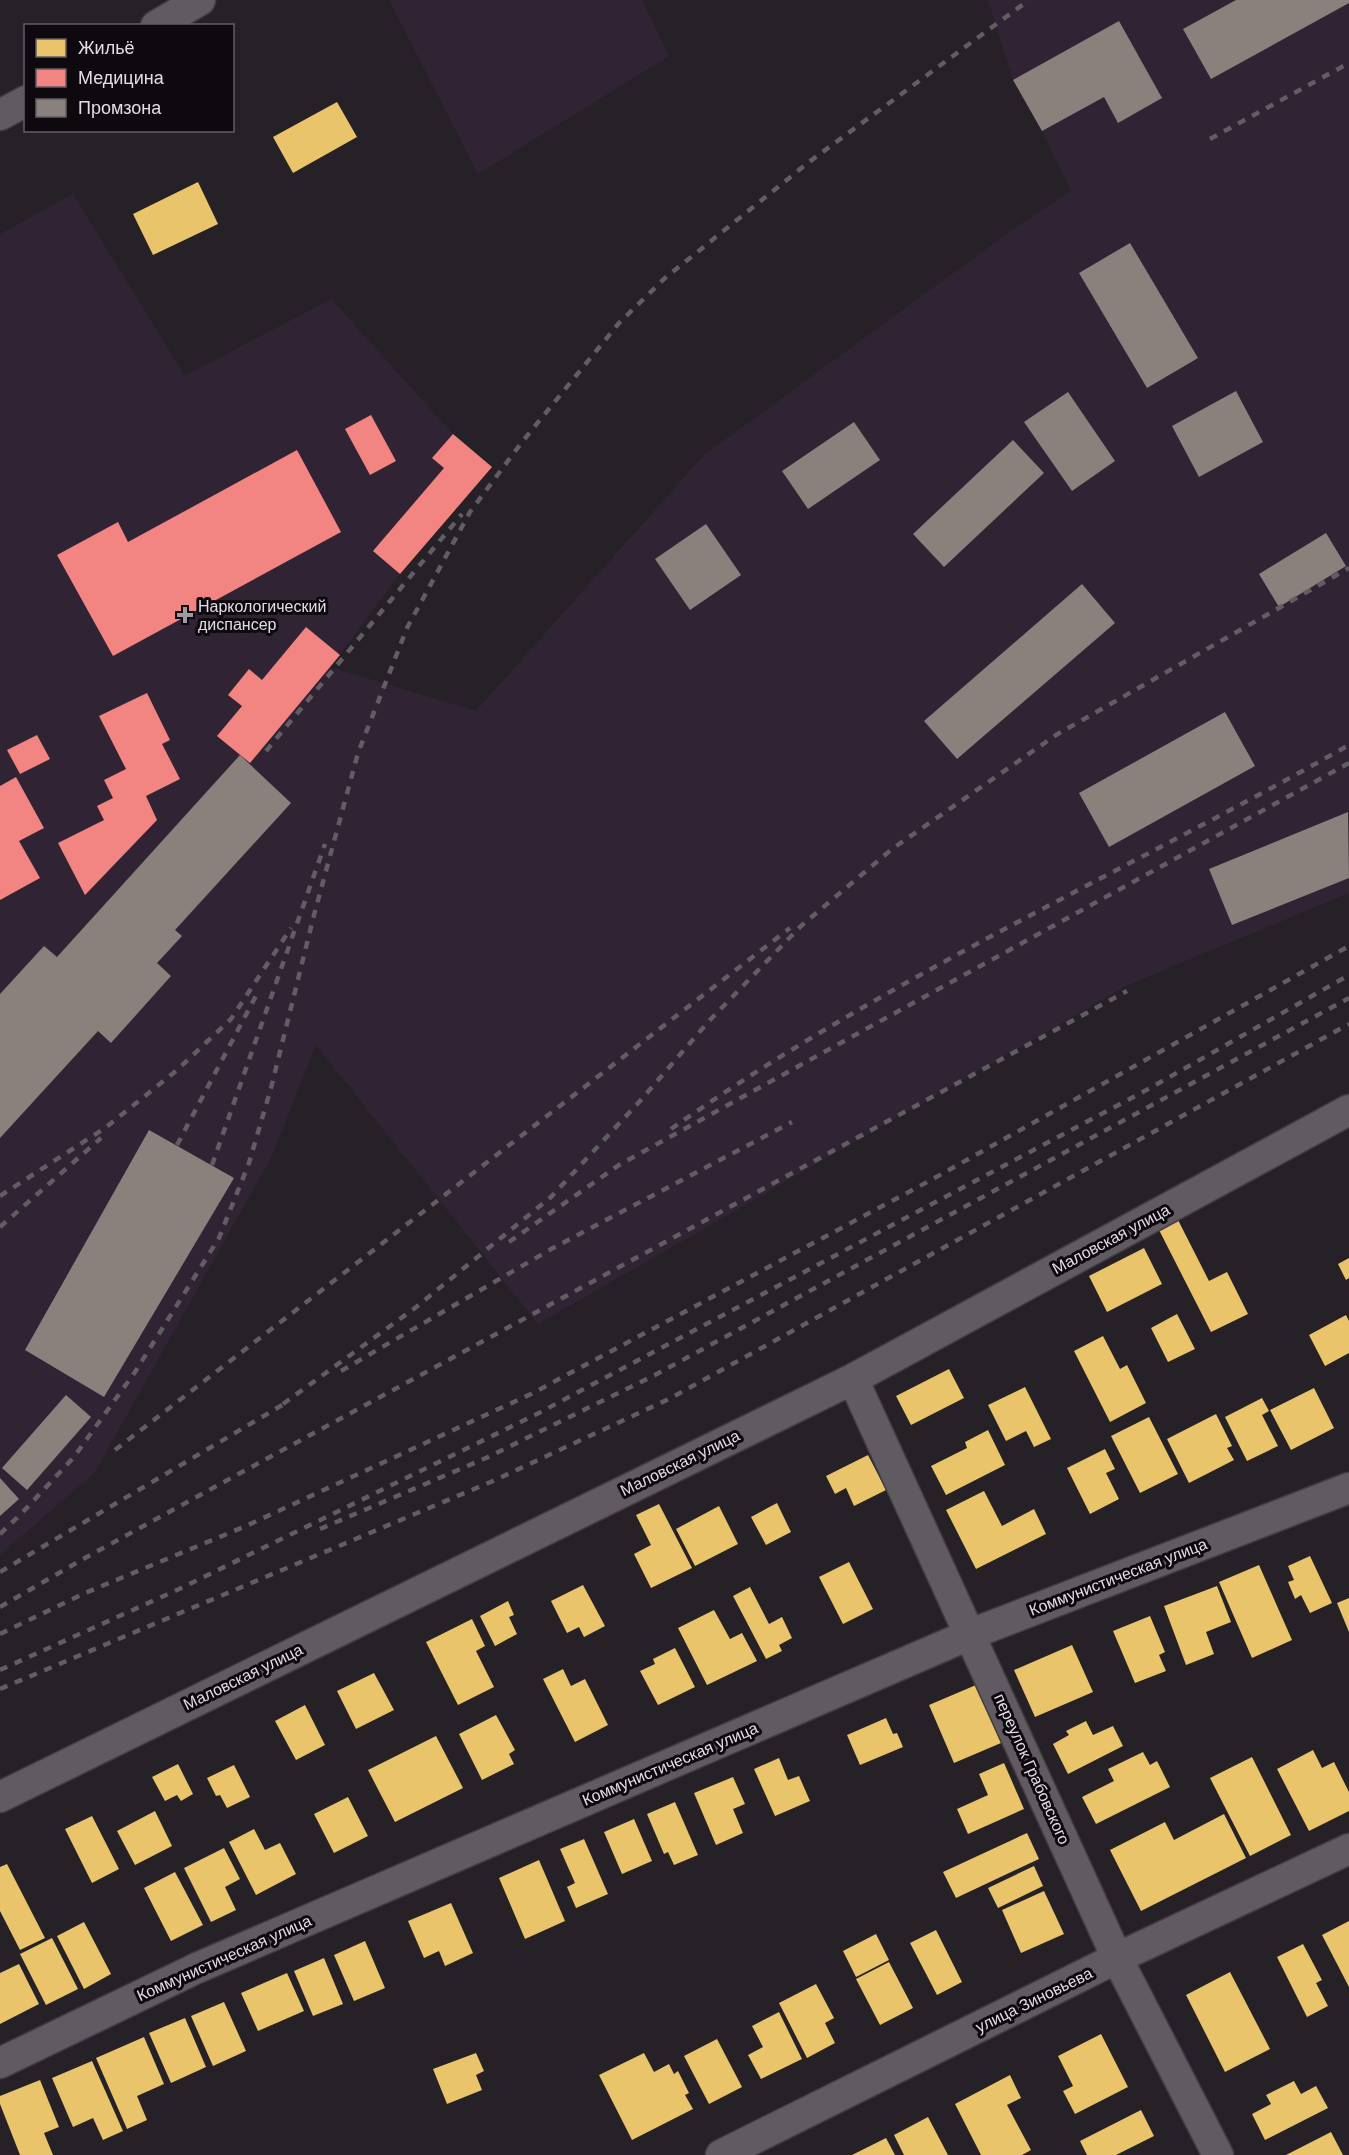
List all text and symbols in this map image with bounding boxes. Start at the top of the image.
legend [24,24,234,132]
text: Жильё [78,38,135,58]
text: Медицина [78,68,165,88]
text: Промзона [78,98,162,118]
place label: Наркологический диспансер [198,598,326,633]
marker: Наркологический диспансер [176,606,194,624]
street label: Маловская улица [1049,1201,1173,1277]
street label: Маловская улица [618,1427,742,1499]
street label: Коммунистическая улица [1027,1535,1209,1619]
street label: Маловская улица [181,1641,305,1713]
street label: переулок Грабовского [991,1691,1073,1847]
street label: Коммунистическая улица [580,1719,760,1809]
street label: Коммунистическая улица [134,1912,314,2004]
street label: улица Зиновьева [973,1964,1095,2036]

